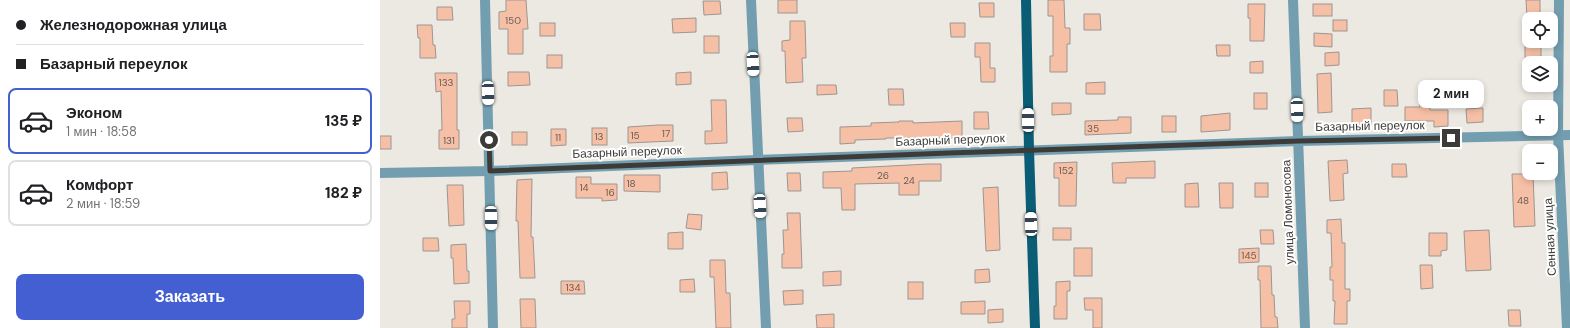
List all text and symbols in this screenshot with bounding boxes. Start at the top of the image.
map controls [1522,12,1558,180]
button: locate [1522,12,1558,48]
house number: 150 [505,14,521,27]
text: Железнодорожная улица [40,15,227,35]
car [746,52,760,76]
text: Базарный переулок [40,54,188,74]
button: layers [1522,56,1558,92]
house number: 133 [439,76,454,89]
callout: 2 мин [1418,80,1484,108]
car [482,81,494,105]
text: 2 мин [1433,85,1469,102]
car [1291,98,1303,122]
button: + [1522,100,1558,136]
icon: car [18,103,54,139]
text: Эконом [66,103,122,123]
car [1022,108,1034,132]
text: 135 ₽ [325,111,362,131]
street label: Базарный переулок [1315,117,1426,135]
house number: 35 [1087,122,1099,135]
text: 1 мин · 18:58 [66,123,137,140]
house number: 17 [662,127,670,140]
house number: 15 [630,129,640,142]
route end [1442,129,1460,147]
house number: 13 [594,130,604,143]
street label: Базарный переулок [895,130,1006,150]
route start [480,131,498,149]
house number: 11 [555,131,561,144]
house number: 131 [443,134,455,147]
street label: Базарный переулок [572,142,683,162]
button: − [1522,144,1558,180]
street label: улица Ломоносова [1278,159,1298,265]
house number: 152 [1059,164,1074,177]
house number: 26 [877,169,889,182]
house number: 24 [903,174,915,187]
icon: car [18,175,54,211]
text: Комфорт [66,175,133,195]
house number: 18 [626,177,636,190]
house number: 14 [579,181,589,194]
text: 182 ₽ [325,183,362,203]
house number: 16 [605,186,615,199]
car [753,194,767,218]
house number: 48 [1517,194,1529,207]
text: 2 мин · 18:59 [66,195,140,212]
street label: Сенная улица [1540,197,1560,276]
car [485,206,497,230]
car [1025,212,1037,236]
house number: 145 [1241,249,1257,262]
button: Заказать [16,274,364,320]
house number: 134 [565,281,581,294]

